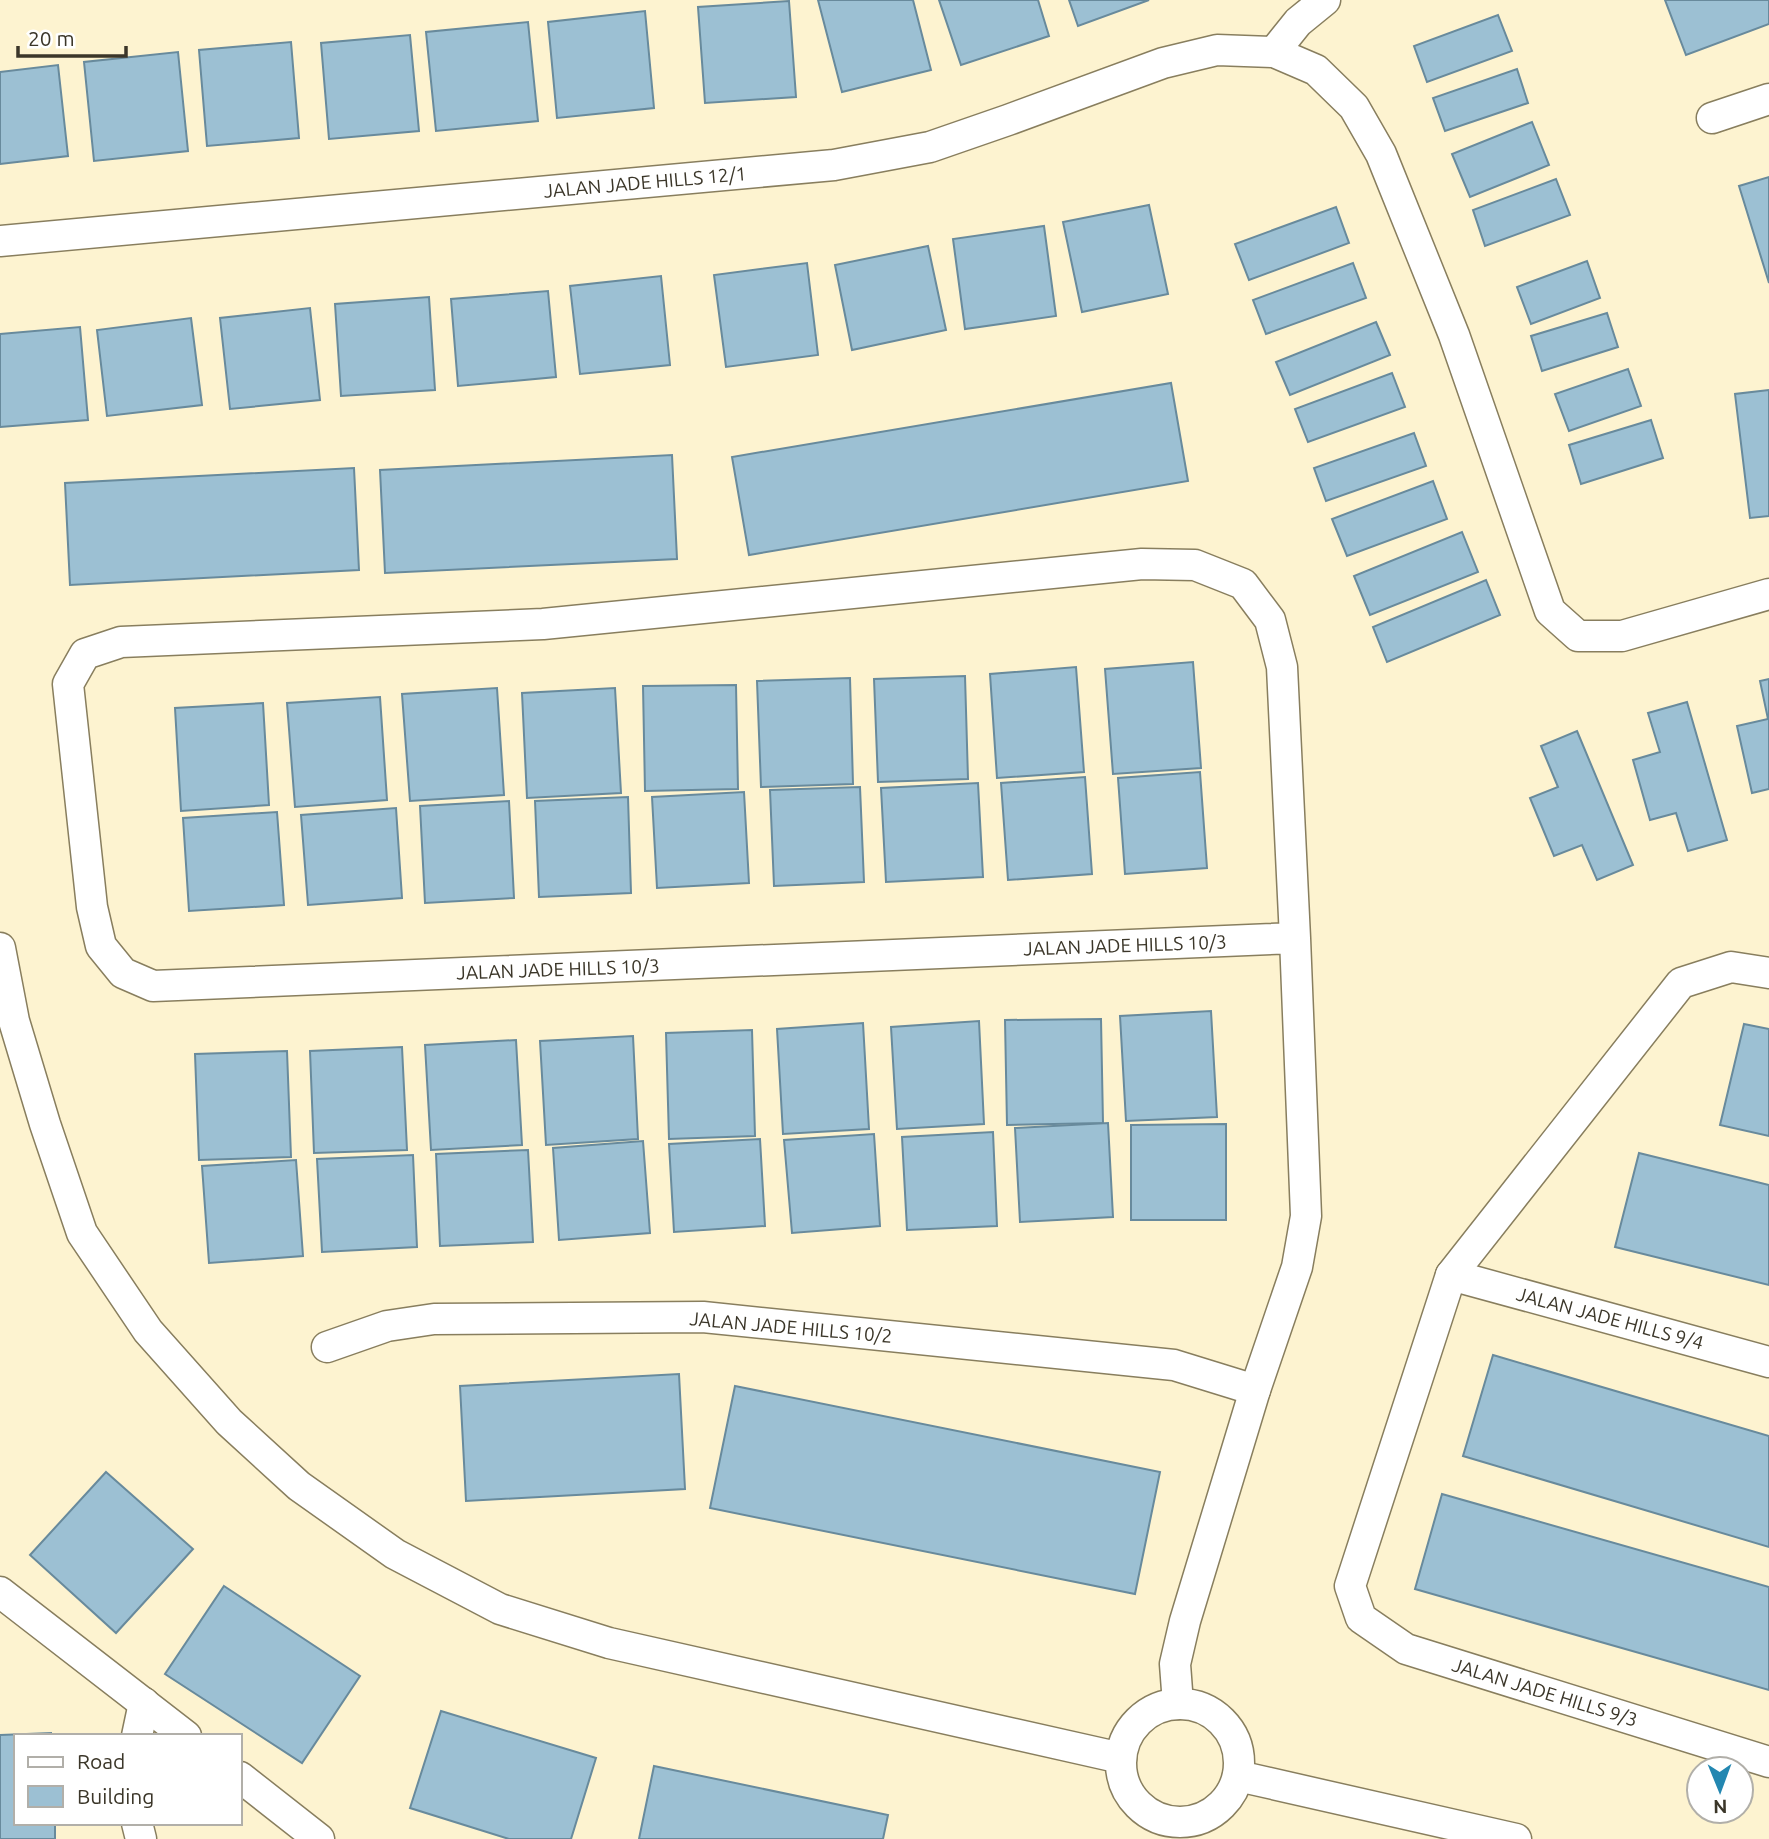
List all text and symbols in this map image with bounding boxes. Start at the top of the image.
scale bar [18,14,126,58]
text: 20 m [28,26,75,50]
street label: JALAN JADE HILLS 12/1 [543,162,747,202]
street label: JALAN JADE HILLS 10/3 [1023,930,1227,960]
street label: JALAN JADE HILLS 10/3 [456,954,660,984]
street label: JALAN JADE HILLS 9/4 [1514,1282,1706,1354]
street label: JALAN JADE HILLS 10/2 [689,1307,893,1347]
street label: JALAN JADE HILLS 9/3 [1450,1653,1640,1731]
legend [14,1734,242,1825]
text: Road [77,1749,125,1773]
north arrow [1685,1755,1755,1825]
text: Building [77,1784,154,1808]
text: N [1713,1796,1728,1818]

